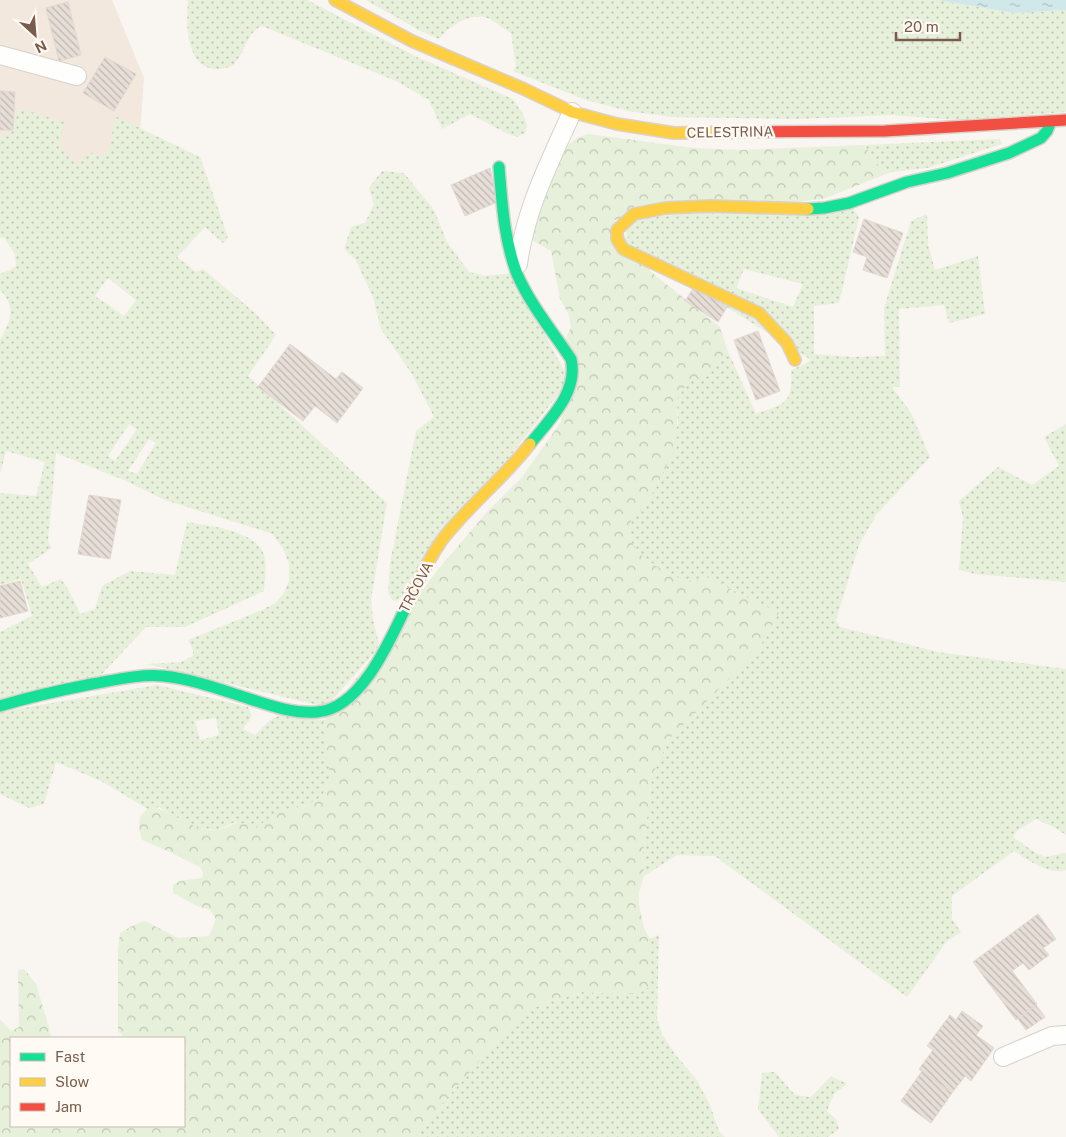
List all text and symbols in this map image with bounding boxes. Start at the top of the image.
north arrow [10,10,60,60]
scale bar [896,10,960,42]
text: 20 m [904,18,939,35]
text: N [32,37,49,56]
street label: CELESTRINA [687,123,774,141]
street label: TRČOVA [395,558,436,615]
legend [10,1037,185,1127]
text: Fast [55,1048,85,1065]
text: Slow [55,1073,90,1090]
text: Jam [55,1098,82,1115]

